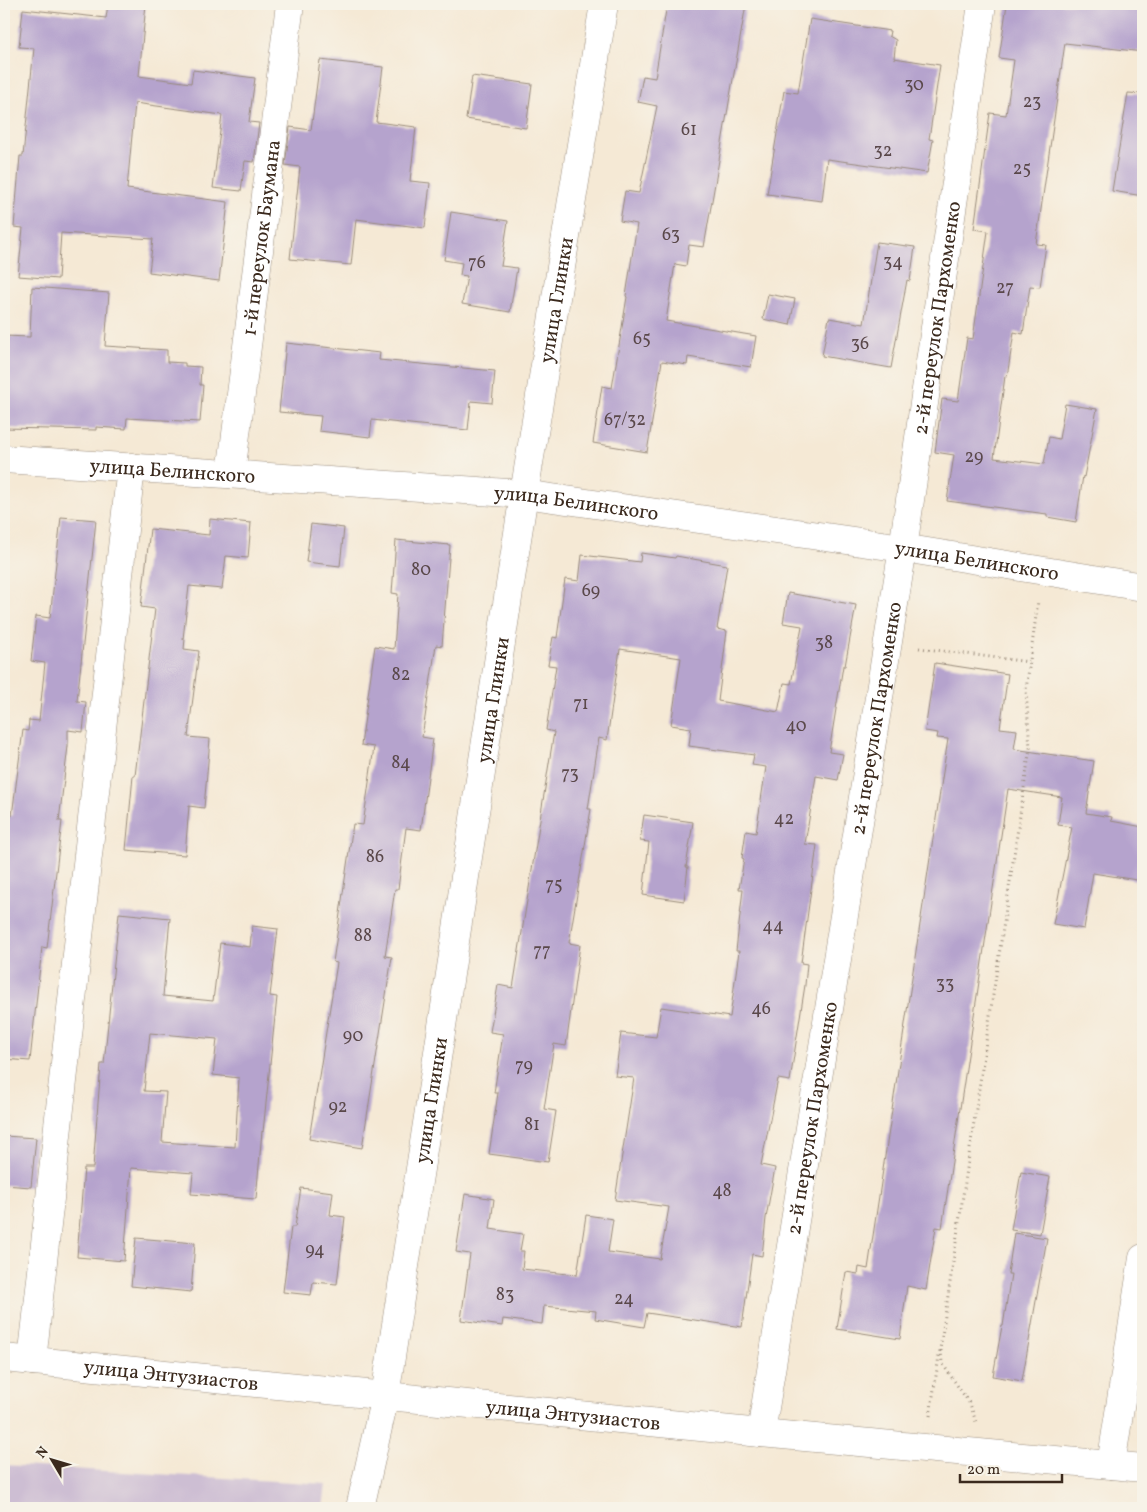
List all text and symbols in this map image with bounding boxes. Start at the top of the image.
house number: 30 [904,73,924,98]
house number: 23 [1023,90,1041,115]
house number: 61 [681,118,697,143]
street label: 1-й переулок Баумана [236,138,289,338]
house number: 32 [874,139,892,164]
house number: 25 [1013,157,1031,182]
street label: 2-й переулок Пархоменко [908,199,969,437]
house number: 63 [662,223,680,248]
street label: улица Глинки [534,235,582,365]
house number: 34 [883,250,903,275]
house number: 76 [468,251,486,276]
house number: 27 [996,276,1014,301]
house number: 65 [633,327,651,352]
house number: 36 [851,332,869,357]
house number: 67/32 [604,408,646,433]
house number: 29 [965,445,983,470]
street label: улица Белинского [89,453,256,492]
street label: улица Белинского [493,480,660,529]
street label: улица Белинского [893,535,1061,589]
house number: 80 [411,558,431,583]
house number: 69 [582,579,600,604]
street label: 2-й переулок Пархоменко [845,600,910,837]
house number: 38 [815,631,833,656]
street label: улица Глинки [471,635,518,765]
house number: 82 [392,663,410,688]
house number: 71 [573,692,589,717]
house number: 40 [785,714,807,739]
house number: 84 [391,751,411,776]
house number: 73 [561,762,579,787]
house number: 42 [774,807,794,832]
house number: 86 [366,845,384,870]
house number: 75 [545,873,563,898]
house number: 44 [762,914,784,939]
house number: 88 [354,924,372,949]
house number: 77 [533,939,551,964]
house number: 33 [936,972,954,997]
house number: 46 [751,997,771,1022]
street label: 2-й переулок Пархоменко [781,1000,846,1237]
house number: 90 [343,1024,363,1049]
street label: улица Глинки [409,1035,456,1166]
house number: 79 [515,1054,533,1079]
house number: 92 [328,1095,348,1120]
house number: 81 [524,1113,540,1138]
house number: 48 [712,1179,732,1204]
house number: 94 [305,1238,325,1263]
house number: 83 [496,1283,514,1308]
house number: 24 [614,1287,634,1312]
street label: улица Энтузиастов [82,1354,260,1399]
street label: улица Энтузиастов [484,1394,662,1439]
north arrow [28,1434,78,1484]
text: N [32,1443,54,1463]
scale bar [960,1452,1062,1484]
text: 20 m [967,1460,1000,1481]

